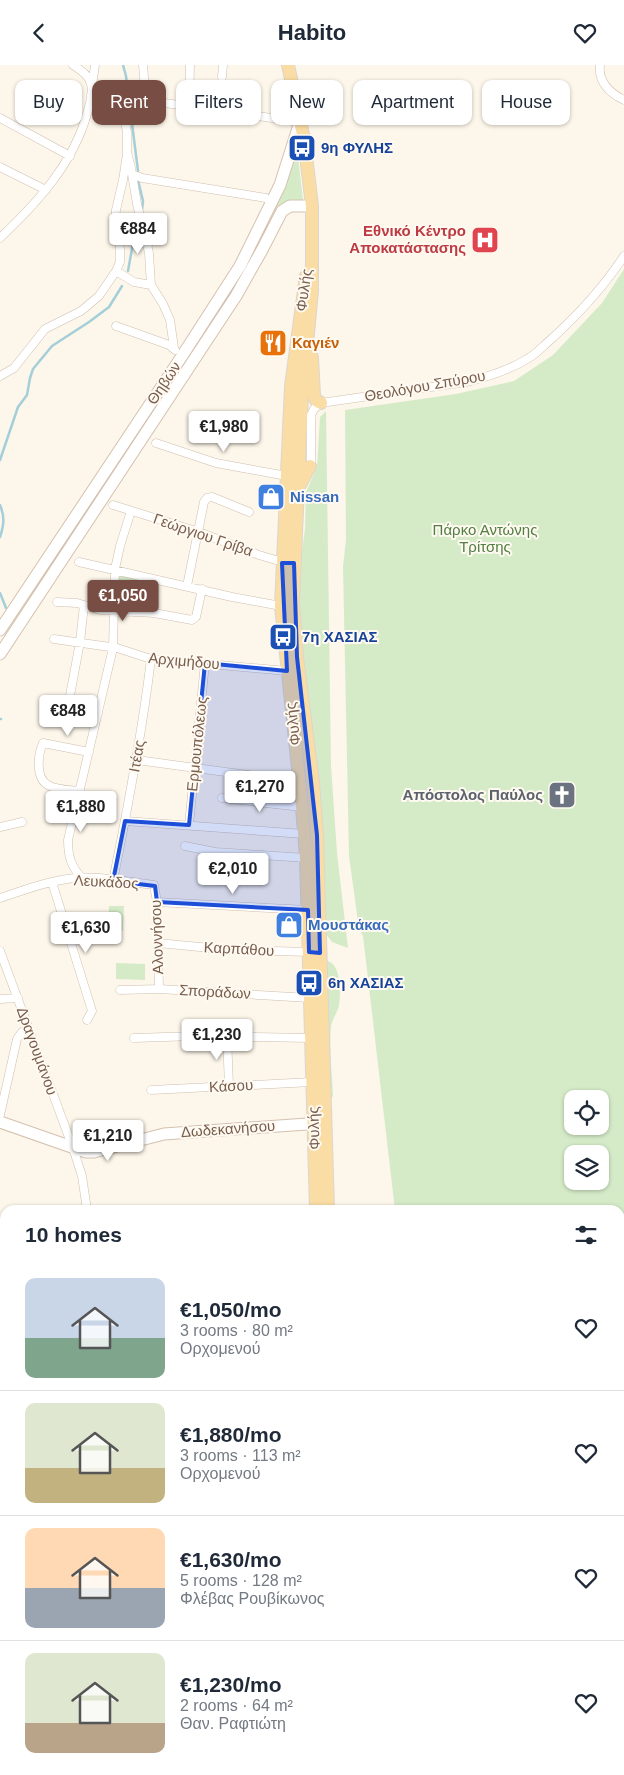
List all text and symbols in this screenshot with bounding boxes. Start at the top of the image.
icon: back [25,19,53,47]
icon: heart [571,19,599,47]
text: Habito [278,20,346,45]
chip: Buy [15,80,82,125]
chip: Rent [92,80,166,125]
chip: Filters [176,80,261,125]
chip: New [271,80,343,125]
chip: Apartment [353,80,472,125]
chip: House [482,80,570,125]
bus stop icon: 9η ΦΥΛΗΣ [287,133,317,163]
place label: 9η ΦΥΛΗΣ [321,139,393,156]
pin: €884 [108,213,168,255]
text: €884 [120,220,156,237]
place label: Εθνικό Κέντρο Αποκατάστασης [349,222,466,256]
hospital icon: Εθνικό Κέντρο Αποκατάστασης [470,225,500,255]
street label: Φυλής [292,267,315,313]
restaurant icon: Καγιέν [258,328,288,358]
place label: Καγιέν [292,334,339,351]
street label: Θηβών [143,358,184,407]
street label: Θεολόγου Σπύρου [363,367,487,405]
pin: €1,980 [183,411,265,453]
text: €1,980 [200,418,248,435]
shop icon: Nissan [256,482,286,512]
place label: Nissan [290,488,339,505]
street label: Γεώργιου Γρίβα [151,510,255,560]
park label: Πάρκο Αντώνης Τρίτσης [433,521,537,555]
pin: €1,050 [82,579,164,622]
text: €1,050 [99,587,147,604]
bus stop icon: 7η ΧΑΣΙΑΣ [268,622,298,652]
place label: 7η ΧΑΣΙΑΣ [302,628,378,645]
street label: Αρχιμήδου [148,649,220,672]
pin: €848 [38,695,98,737]
street label: Ερμουπόλεως [183,696,210,792]
text: €848 [50,702,86,719]
street label: Φυλής [281,702,304,747]
street label: Ιτέας [125,738,148,773]
pin: €1,270 [219,771,301,813]
text: €1,270 [236,778,284,795]
church icon: Απόστολος Παύλος [547,780,577,810]
place label: Απόστολος Παύλος [403,786,543,803]
pin: €1,880 [40,791,122,833]
text: €1,880 [57,798,105,815]
pin: €2,010 [192,853,274,895]
text: €2,010 [209,860,257,877]
street label: Λευκάδος [73,871,139,892]
street label: Αλοννήσου [147,899,166,975]
shop icon: Μουστάκας [274,910,304,940]
pin: €1,630 [45,911,127,954]
place label: Μουστάκας [308,916,389,933]
text: €1,630 [62,919,110,936]
street label: Καρπάθου [203,938,275,959]
bus stop icon: 6η ΧΑΣΙΑΣ [294,968,324,998]
place label: 6η ΧΑΣΙΑΣ [328,974,404,991]
street label: Σποράδων [179,981,251,1002]
street label: Δραγουμάνου [14,1004,61,1097]
pin: €1,230 [176,1019,258,1061]
text: €1,230 [193,1026,241,1043]
street label: Κάσου [208,1076,254,1095]
map controls [564,1090,609,1190]
button: locate [564,1090,609,1135]
street label: Φυλής [304,1106,323,1150]
street label: Δωδεκανήσου [180,1117,276,1140]
pin: €1,210 [67,1119,149,1162]
text: €1,210 [84,1127,132,1144]
button: layers [564,1145,609,1190]
icon: filters [572,1221,600,1249]
text: 10 homes [25,1223,122,1246]
icon: home [65,1298,125,1358]
text: €1,050/mo [180,1298,282,1321]
icon: heart [572,1314,600,1342]
text: 3 rooms · 80 m² [180,1322,293,1339]
text: Ορχομενού [180,1340,260,1357]
icon: home [65,1423,125,1483]
text: €1,880/mo [180,1423,282,1446]
icon: heart [572,1439,600,1467]
text: 3 rooms · 113 m² [180,1447,301,1464]
text: Ορχομενού [180,1465,260,1482]
icon: home [65,1548,125,1608]
text: €1,630/mo [180,1548,282,1571]
icon: heart [572,1564,600,1592]
text: 5 rooms · 128 m² [180,1572,302,1589]
text: Φλέβας Ρουβίκωνος [180,1590,325,1607]
icon: home [65,1673,125,1733]
text: €1,230/mo [180,1673,282,1696]
icon: heart [572,1689,600,1717]
text: 2 rooms · 64 m² [180,1697,293,1714]
text: Θαν. Ραφτιώτη [180,1715,286,1732]

